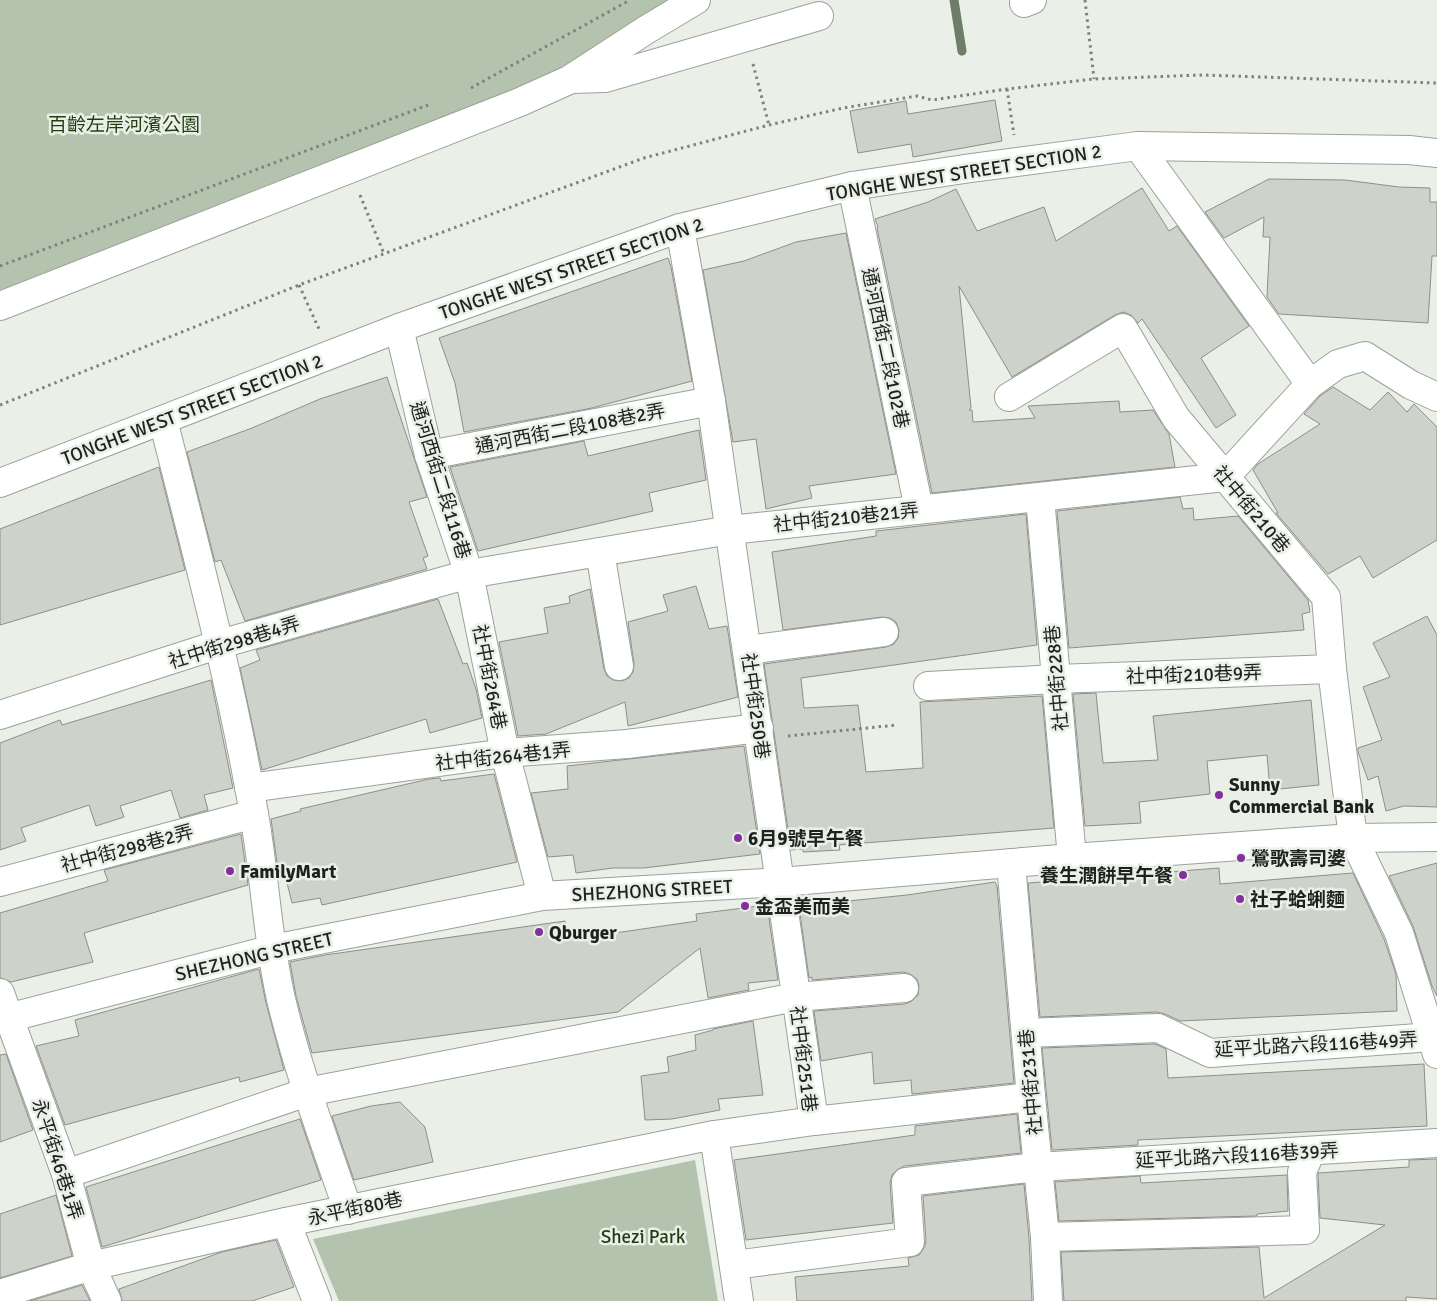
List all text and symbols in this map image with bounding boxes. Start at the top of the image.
park label: 百齡左岸河濱公園 [48,113,200,137]
street label: TONGHE WEST STREET SECTION 2 [825,139,1103,207]
street label: TONGHE WEST STREET SECTION 2 [436,212,707,326]
street label: 通河西街二段102巷 [856,266,914,431]
street label: TONGHE WEST STREET SECTION 2 [58,349,326,471]
street label: 通河西街二段116巷 [405,398,475,562]
street label: 通河西街二段108巷2弄 [473,399,667,459]
street label: 社中街210巷 [1208,461,1295,558]
street label: 社中街210巷21弄 [772,498,920,538]
street label: 社中街298巷4弄 [166,612,303,674]
street label: 社中街264巷 [467,622,511,732]
street label: 社中街228巷 [1040,624,1074,732]
street label: 社中街250巷 [736,652,774,761]
street label: 社中街210巷9弄 [1126,661,1262,689]
street label: 社中街264巷1弄 [434,738,572,776]
place label: Sunny Commercial Bank [1229,773,1374,819]
marker: Sunny Commercial Bank [1213,789,1225,801]
street label: 社中街298巷2弄 [58,820,196,878]
place label: 6月9號早午餐 [748,827,864,851]
marker: 6月9號早午餐 [732,832,744,844]
place label: 鶯歌壽司婆 [1251,847,1346,871]
marker: 鶯歌壽司婆 [1235,852,1247,864]
place label: FamilyMart [240,860,336,884]
place label: 養生潤餅早午餐 [1040,864,1173,888]
marker: FamilyMart [224,865,236,877]
marker: 養生潤餅早午餐 [1177,869,1189,881]
street label: SHEZHONG STREET [571,875,734,907]
place label: 社子蛤蜊麵 [1250,888,1345,912]
marker: 社子蛤蜊麵 [1234,893,1246,905]
place label: 金盃美而美 [755,895,850,919]
marker: 金盃美而美 [739,900,751,912]
place label: Qburger [549,921,617,945]
marker: Qburger [533,926,545,938]
street label: SHEZHONG STREET [173,927,336,987]
street label: 社中街251巷 [785,1005,821,1114]
street label: 社中街231巷 [1014,1028,1048,1136]
street label: 延平北路六段116巷49弄 [1214,1028,1418,1062]
street label: 永平街46巷1弄 [26,1096,88,1223]
street label: 延平北路六段116巷39弄 [1135,1139,1339,1173]
street label: 永平街80巷 [306,1187,405,1231]
park label: Shezi Park [601,1225,686,1249]

